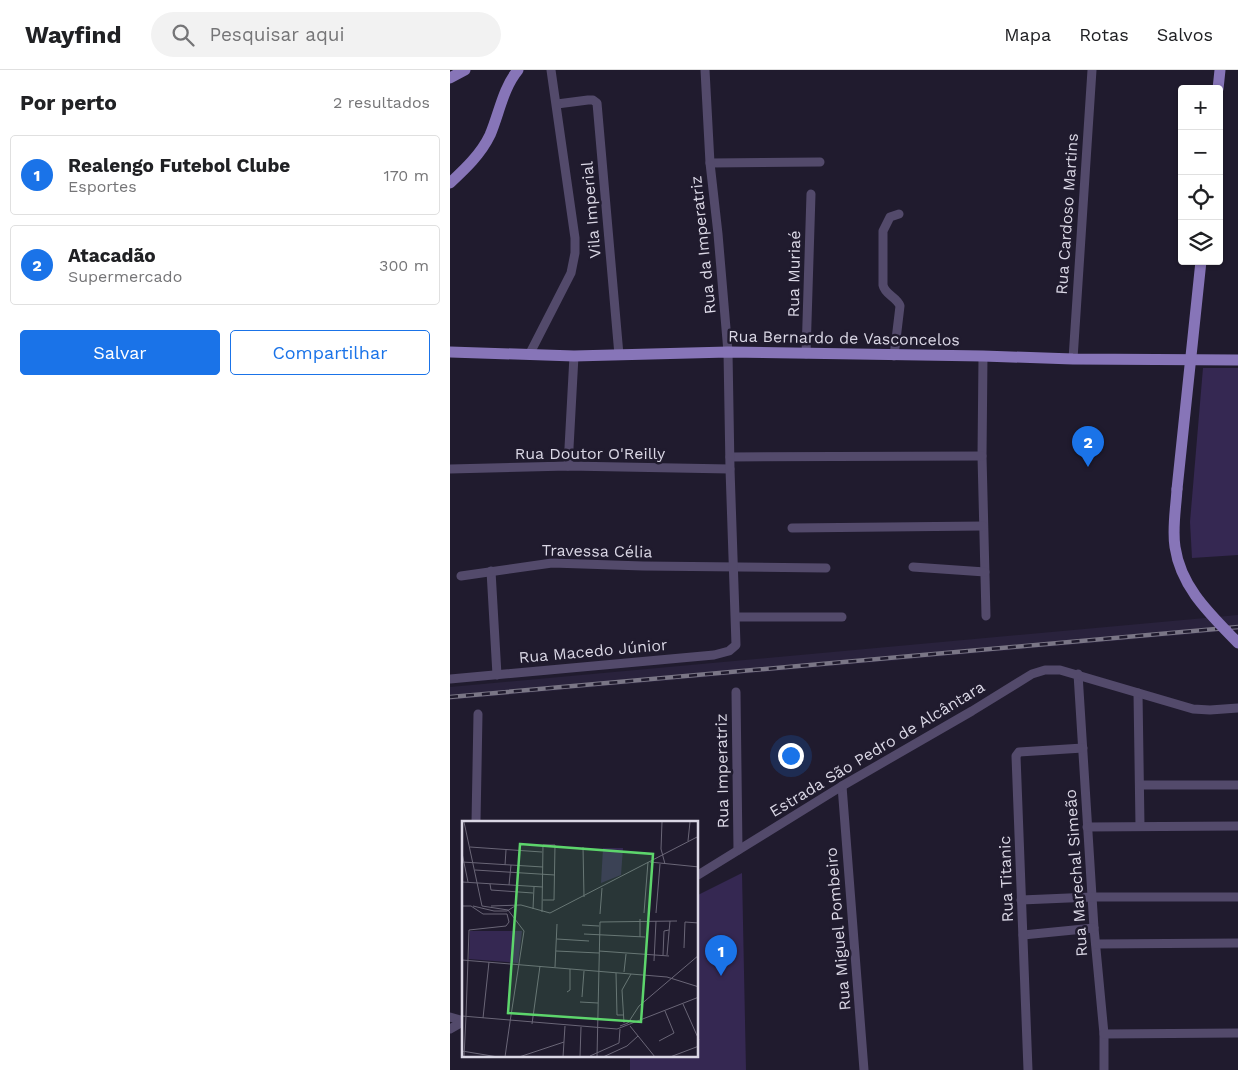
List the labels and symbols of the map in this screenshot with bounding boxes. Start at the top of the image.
street label: Rua Cardoso Martins [1052,133,1082,295]
street label: Vila Imperial [577,160,605,259]
street label: Rua da Imperatriz [686,175,720,315]
street label: Rua Muriaé [784,230,804,318]
street label: Rua Bernardo de Vasconcelos [728,326,960,350]
pin: 2 [1072,426,1104,467]
street label: Rua Doutor O'Reilly [515,444,666,463]
street label: Travessa Célia [542,541,652,561]
street label: Rua Macedo Júnior [518,635,669,667]
street label: Estrada São Pedro de Alcântara [766,677,988,821]
street label: Rua Imperatriz [712,713,732,829]
your location [778,743,804,769]
street label: Rua Marechal Simeão [1061,789,1091,957]
inset map [462,821,699,1058]
street label: Rua Titanic [995,835,1017,923]
street label: Rua Miguel Pombeiro [821,847,855,1011]
pin: 1 [705,935,737,976]

